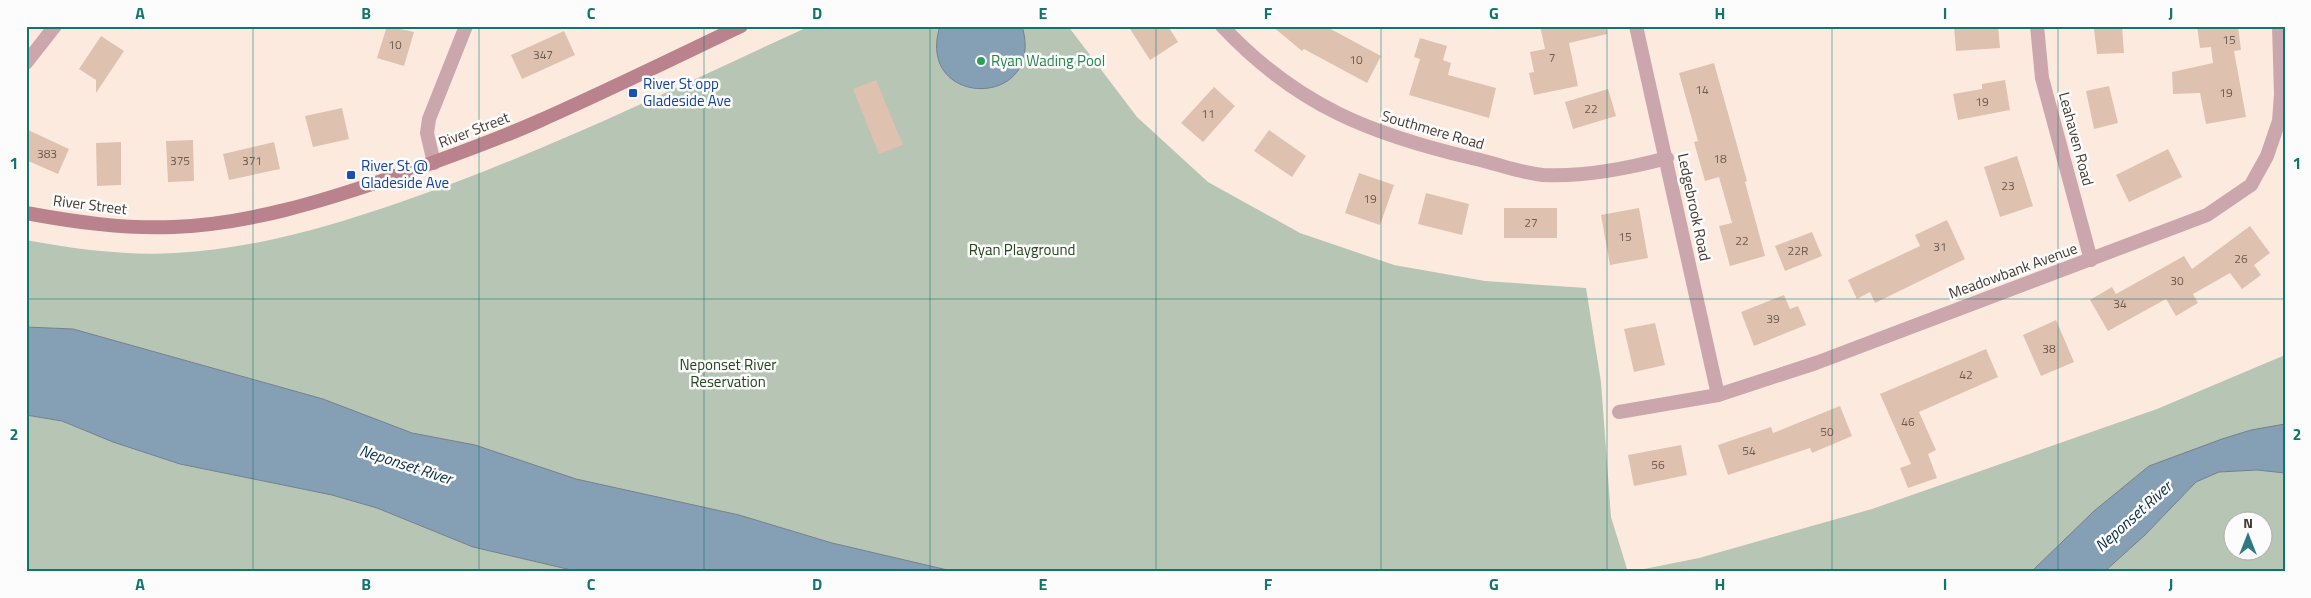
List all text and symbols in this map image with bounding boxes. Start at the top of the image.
text: A [135,1,145,25]
text: B [361,1,371,25]
text: C [587,1,596,25]
text: D [812,1,822,25]
text: E [1039,1,1048,25]
text: F [1264,1,1273,25]
text: G [1489,1,1499,25]
text: H [1715,1,1725,25]
text: I [1943,1,1947,25]
text: J [2169,1,2173,25]
house number: 15 [2222,30,2236,49]
house number: 10 [388,35,402,54]
house number: 347 [533,45,553,64]
house number: 7 [1549,48,1555,67]
place label: Ryan Wading Pool [991,49,1105,72]
house number: 10 [1349,50,1363,69]
marker: Ryan Wading Pool [975,55,987,67]
place label: River St opp Gladeside Ave [643,72,731,112]
house number: 14 [1695,80,1709,99]
house number: 19 [2219,83,2233,102]
marker: River St opp Gladeside Ave [627,87,639,99]
street label: Leahaven Road [2053,89,2100,188]
house number: 19 [1975,92,1989,111]
house number: 22 [1584,99,1598,118]
house number: 11 [1201,104,1215,123]
street label: Southmere Road [1379,104,1487,155]
street label: River Street [435,105,513,154]
house number: 383 [37,144,57,163]
house number: 18 [1713,149,1727,168]
text: 1 [10,151,18,175]
house number: 375 [170,151,190,170]
house number: 371 [242,151,262,170]
street label: Ledgebrook Road [1672,151,1717,263]
text: 1 [2293,151,2301,175]
place label: River St @ Gladeside Ave [361,154,449,194]
marker: River St @ Gladeside Ave [345,169,357,181]
house number: 23 [2001,176,2015,195]
street label: River Street [52,189,129,221]
house number: 19 [1363,189,1377,208]
house number: 27 [1524,213,1538,232]
house number: 15 [1618,227,1632,246]
house number: 22 [1735,231,1749,250]
house number: 31 [1933,237,1947,256]
street label: Meadowbank Avenue [1945,237,2081,305]
park label: Ryan Playground [969,238,1075,261]
house number: 22R [1788,241,1808,260]
house number: 26 [2234,249,2248,268]
house number: 30 [2170,271,2184,290]
house number: 34 [2113,294,2127,313]
house number: 39 [1766,309,1780,328]
house number: 38 [2042,339,2056,358]
park label: Neponset River Reservation [680,353,776,393]
house number: 42 [1959,365,1973,384]
house number: 46 [1901,412,1915,431]
text: 2 [10,422,18,446]
house number: 50 [1820,422,1834,441]
text: 2 [2293,422,2301,446]
water label: Neponset River [357,438,457,491]
house number: 54 [1742,441,1756,460]
house number: 56 [1651,455,1665,474]
water label: Neponset River [2089,474,2178,557]
north arrow [2224,510,2274,560]
text: N [2243,512,2253,533]
text: A [135,572,145,596]
text: B [361,572,371,596]
text: C [587,572,596,596]
text: D [812,572,822,596]
text: E [1039,572,1048,596]
text: F [1264,572,1273,596]
text: G [1489,572,1499,596]
text: H [1715,572,1725,596]
text: I [1943,572,1947,596]
text: J [2169,572,2173,596]

